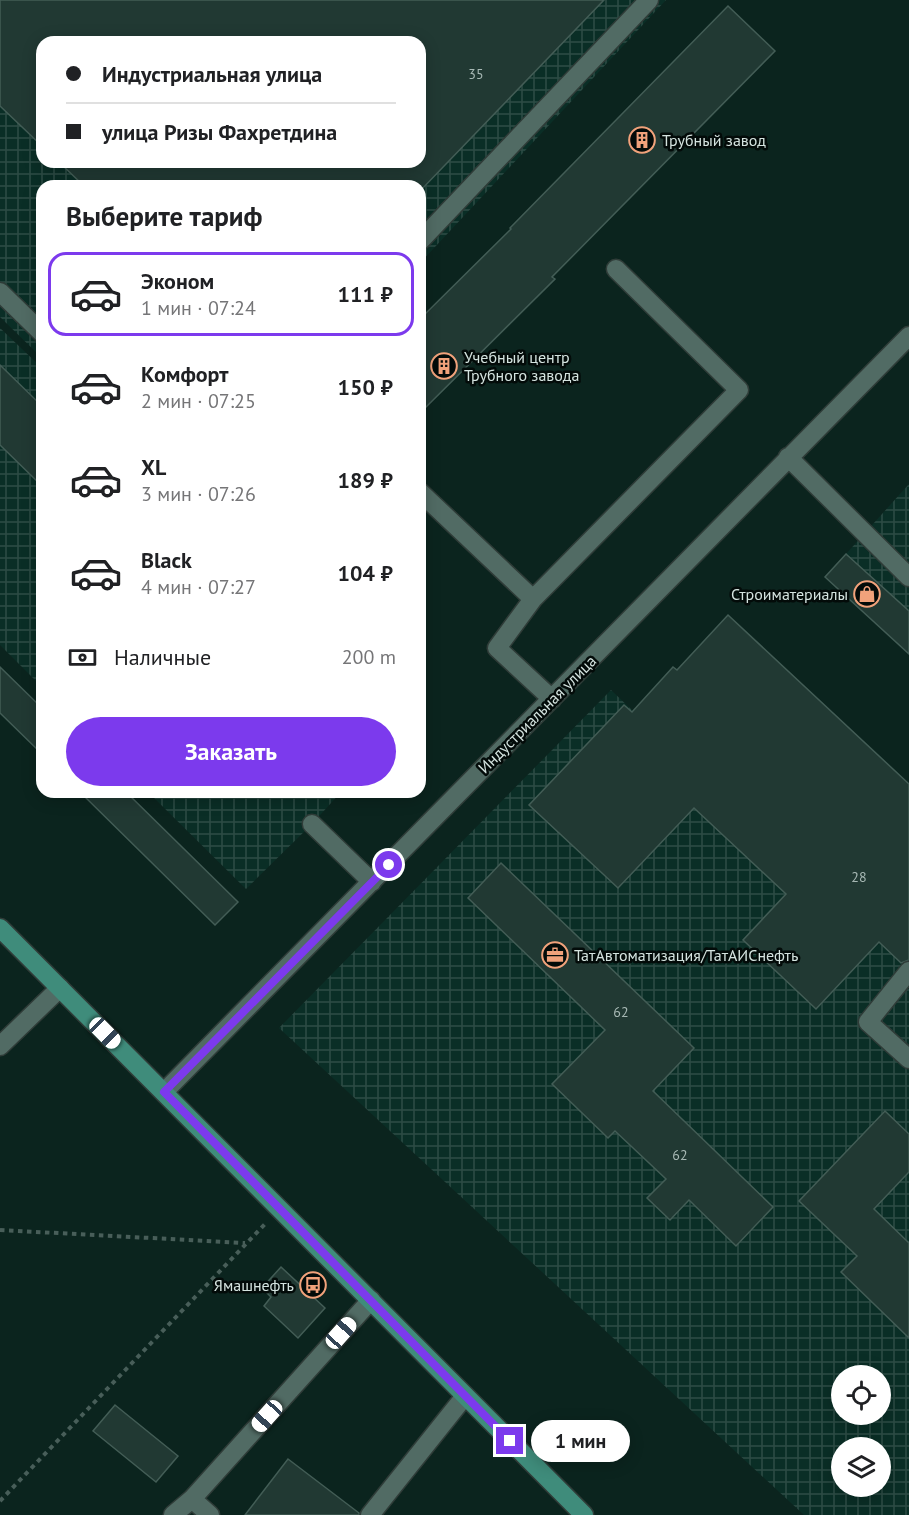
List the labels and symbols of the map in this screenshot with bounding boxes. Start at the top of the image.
house number: 35 [468,65,484,83]
building icon: Трубный завод [627,125,657,155]
place label: Трубный завод [662,130,766,150]
place label: Учебный центр Трубного завода [464,347,579,385]
building icon: Учебный центр Трубного завода [429,351,459,381]
shop icon: Строиматериалы [852,579,882,609]
place label: Строиматериалы [731,584,848,604]
street label: Индустриальная улица [474,651,600,777]
route start [375,851,402,878]
house number: 28 [851,868,867,886]
office icon: ТатАвтоматизация/ТатАИСнефть [540,940,570,970]
place label: ТатАвтоматизация/ТатАИСнефть [574,945,798,965]
house number: 62 [613,1003,629,1021]
car [86,1014,124,1052]
house number: 62 [672,1146,688,1164]
bus stop icon: Ямашнефть [298,1270,328,1300]
place label: Ямашнефть [214,1275,294,1295]
car [322,1314,360,1352]
car [248,1397,286,1435]
callout: 1 мин [531,1420,630,1462]
route end [496,1427,523,1454]

